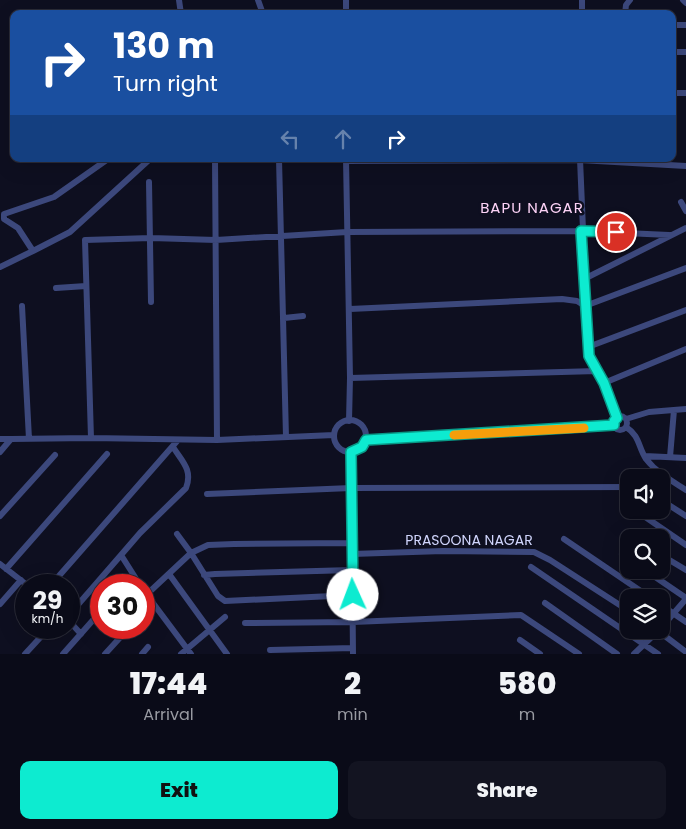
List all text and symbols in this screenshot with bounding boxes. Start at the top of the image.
text: 130 m [113,21,215,70]
icon: right [30,30,95,95]
text: Turn right [113,68,218,99]
icon: left [276,125,304,153]
icon: ahead [329,125,357,153]
icon: right [382,125,410,153]
district label: BAPU NAGAR [480,197,584,218]
pin [595,211,637,253]
icon: arrive [602,218,630,246]
map controls [620,469,670,639]
button: sound [620,469,670,519]
button: search [620,529,670,579]
street label: PRASOONA NAGAR [405,530,533,550]
position arrow [326,568,378,620]
speed limit sign: 30 [90,574,155,639]
text: 29 [33,583,62,618]
button: layers [620,589,670,639]
text: km/h [32,610,63,627]
text: 17:44 [130,662,207,705]
text: 2 [344,662,361,705]
text: 580 [497,662,556,705]
text: Arrival [143,703,194,726]
text: min [337,703,368,726]
text: m [519,703,535,726]
button: Exit [20,761,338,819]
button: Share [348,761,666,819]

